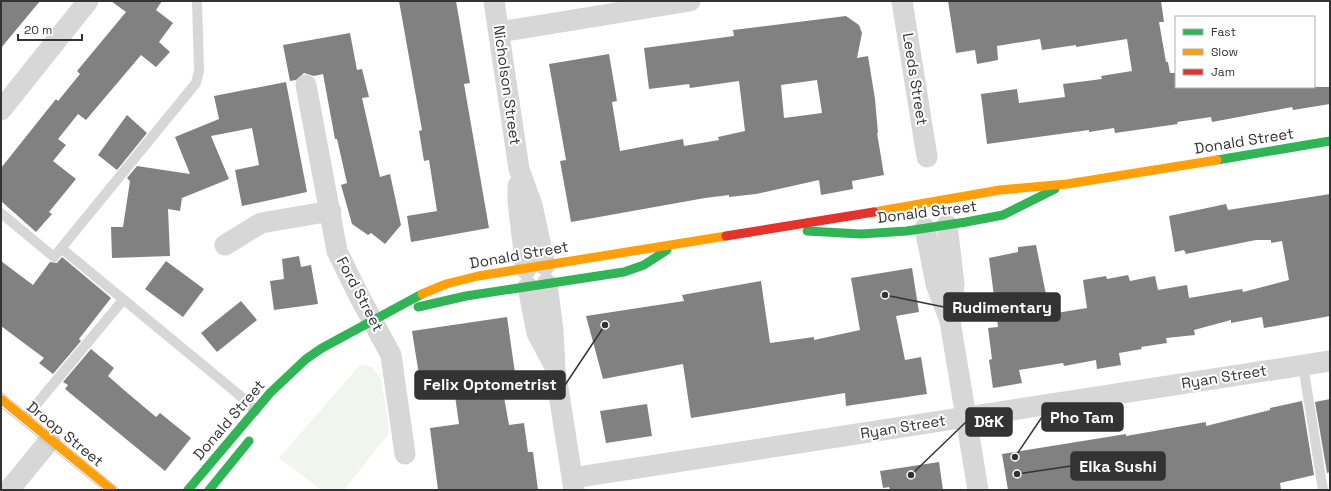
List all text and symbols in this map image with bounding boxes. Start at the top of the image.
scale bar [18,16,82,42]
legend [1175,16,1315,88]
text: 20 m [24,22,52,38]
street label: Nicholson Street [490,24,525,146]
text: Fast [1211,24,1236,40]
street label: Leeds Street [899,31,932,127]
text: Slow [1211,44,1238,60]
text: Jam [1211,64,1235,80]
street label: Donald Street [1193,123,1295,158]
street label: Donald Street [876,196,978,227]
street label: Donald Street [468,236,570,273]
street label: Ford Street [333,253,388,335]
callout: Rudimentary [944,293,1060,321]
text: Rudimentary [952,297,1052,318]
street label: Ryan Street [1180,360,1268,393]
callout: Felix Optometrist [415,371,565,399]
text: Felix Optometrist [423,374,557,395]
street label: Donald Street [189,376,269,464]
street label: Droop Street [23,397,108,470]
callout: Pho Tam [1042,403,1123,431]
text: Pho Tam [1050,407,1114,428]
callout: D&K [966,408,1012,436]
street label: Ryan Street [859,410,947,443]
text: D&K [974,411,1004,432]
callout: Elka Sushi [1071,452,1165,480]
text: Elka Sushi [1079,456,1157,477]

